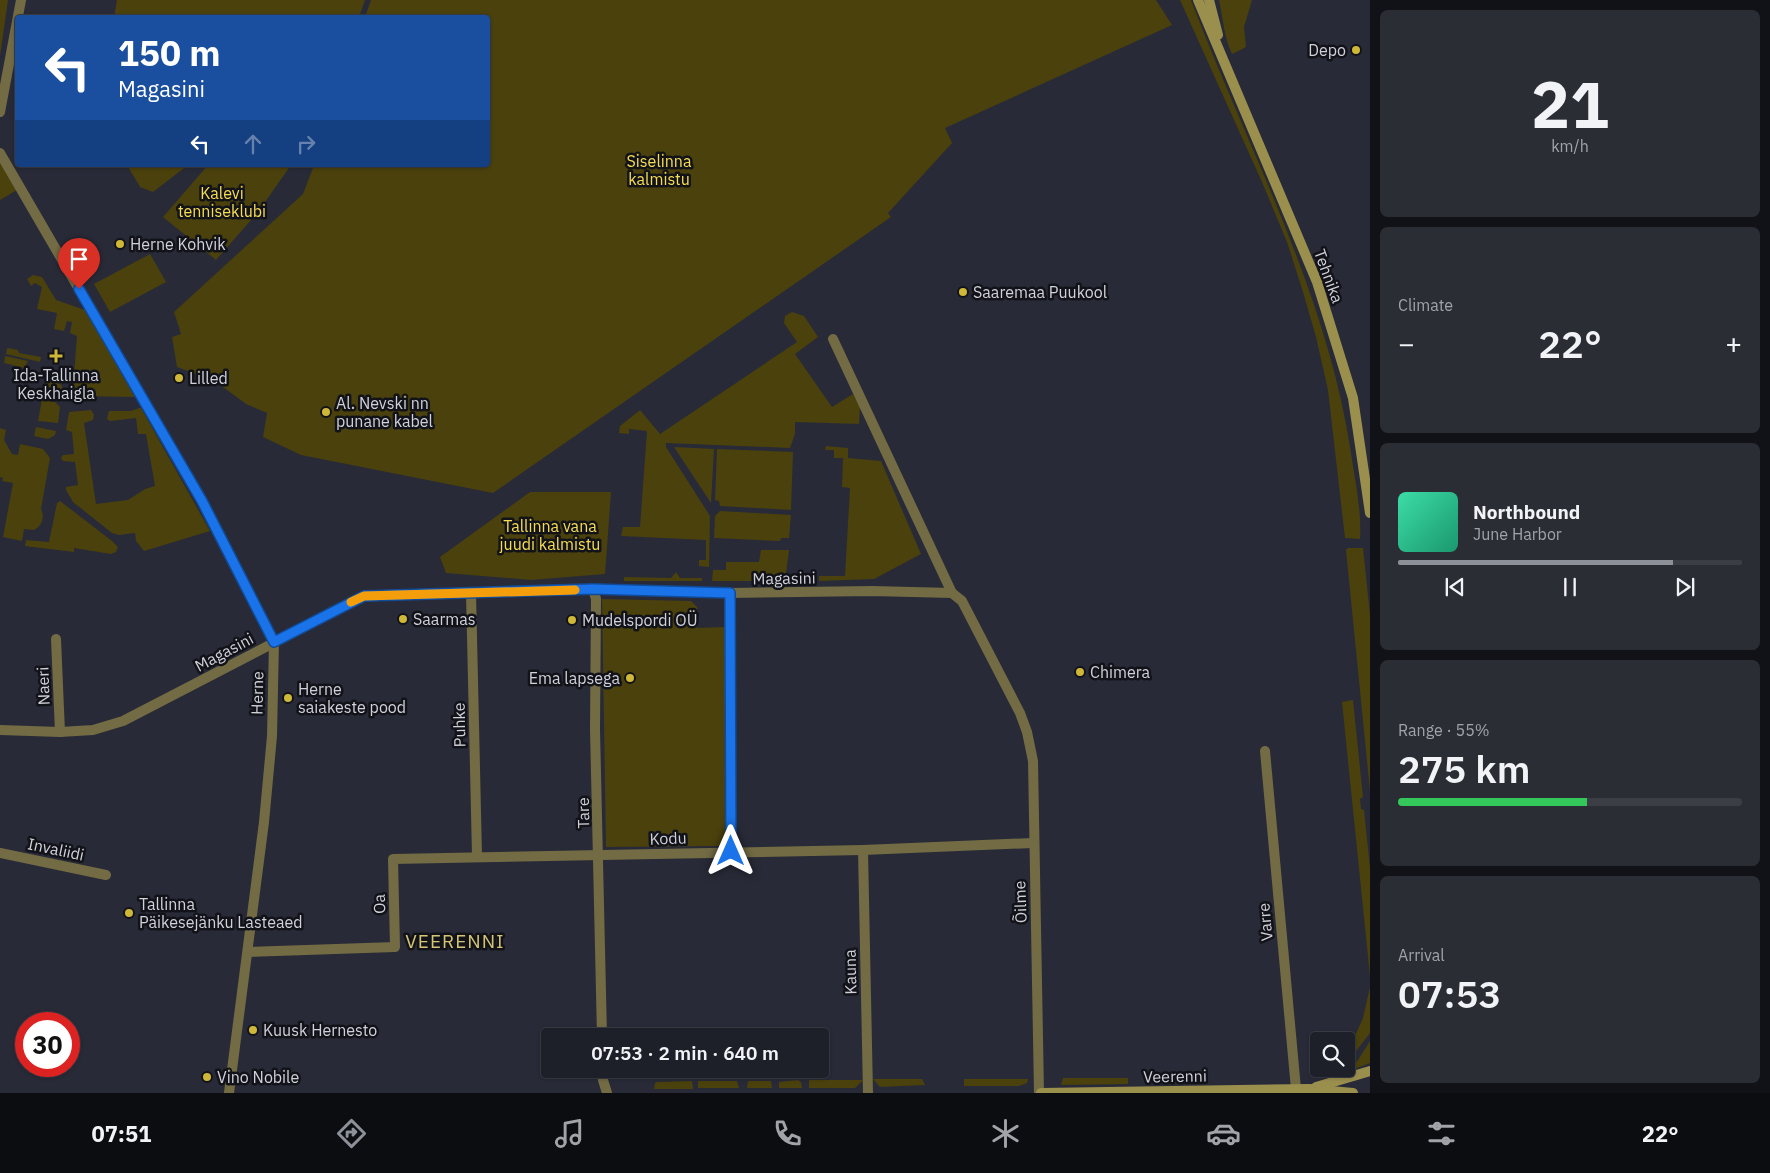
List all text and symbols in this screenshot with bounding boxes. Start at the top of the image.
text: 150 m [118,30,221,76]
icon: left [35,35,100,100]
place label: Depo [1308,40,1346,60]
marker: Depo [1350,44,1362,56]
text: 21 [1531,61,1609,146]
text: Magasini [118,74,205,103]
icon: left [186,130,214,158]
icon: ahead [239,130,267,158]
icon: right [292,130,320,158]
text: km/h [1551,136,1589,156]
park label: Siselinna kalmistu [627,151,692,189]
park label: Kalevi tenniseklubi [178,183,266,221]
place label: Herne Kohvik [130,234,226,254]
pin [58,238,100,289]
marker: Herne Kohvik [114,238,126,250]
icon: arrive [65,245,93,273]
street label: Tehnika [1310,246,1348,306]
place label: Saaremaa Puukool [973,282,1107,302]
marker: Saaremaa Puukool [957,286,969,298]
text: Climate [1398,295,1453,315]
text: 22° [1538,319,1602,368]
text: − [1398,325,1415,362]
text: + [1725,325,1742,362]
marker: Ida-Tallinna Keskhaigla [49,349,63,363]
place label: Ida-Tallinna Keskhaigla [13,365,99,403]
place label: Lilled [189,368,228,388]
marker: Lilled [173,372,185,384]
place label: Al. Nevski nn punane kabel [336,393,433,431]
marker: Al. Nevski nn punane kabel [320,406,332,418]
text: Northbound [1473,500,1580,524]
park label: Tallinna vana juudi kalmistu [500,516,600,554]
text: June Harbor [1473,524,1562,544]
street label: Magasini [752,567,816,589]
icon: previous [1441,573,1469,601]
icon: pause [1556,573,1584,601]
icon: next [1671,573,1699,601]
place label: Saarmas [413,609,476,629]
place label: Mudelspordi OÜ [582,610,698,630]
marker: Saarmas [397,613,409,625]
marker: Mudelspordi OÜ [566,614,578,626]
street label: Magasini [191,628,257,676]
place label: Chimera [1090,662,1151,682]
street label: Naeri [32,666,54,706]
marker: Chimera [1074,666,1086,678]
place label: Ema lapsega [529,668,620,688]
street label: Herne [247,671,267,715]
marker: Ema lapsega [624,672,636,684]
place label: Herne saiakeste pood [298,679,406,717]
marker: Herne saiakeste pood [282,692,294,704]
street label: Puhke [449,702,469,748]
text: Range · 55% [1398,720,1490,740]
text: 275 km [1398,744,1530,793]
street label: Tare [573,797,593,829]
position arrow [704,824,756,876]
street label: Kodu [649,827,687,849]
street label: Invaliidi [26,833,86,865]
street label: Õilme [1009,880,1031,924]
street label: Oa [369,893,389,914]
place label: Tallinna Päikesejänku Lasteaed [139,894,303,932]
street label: Varre [1253,902,1277,942]
marker: Tallinna Päikesejänku Lasteaed [123,907,135,919]
district label: VEERENNI [405,929,505,953]
text: Arrival [1398,945,1445,965]
street label: Kauna [840,949,860,995]
text: 07:53 [1398,969,1501,1018]
speed limit sign: 30 [15,1012,80,1077]
place label: Kuusk Hernesto [263,1020,377,1040]
marker: Kuusk Hernesto [247,1024,259,1036]
map controls [1310,1032,1355,1077]
button: search [1310,1032,1355,1077]
text: 07:53 · 2 min · 640 m [591,1041,779,1065]
street label: Veerenni [1143,1065,1207,1087]
place label: Vino Nobile [217,1067,299,1087]
marker: Vino Nobile [201,1071,213,1083]
icon: directions [334,1116,369,1151]
icon: music [552,1116,587,1151]
icon: phone [770,1116,805,1151]
icon: climate [988,1116,1023,1151]
icon: car [1206,1116,1241,1151]
icon: filters [1424,1116,1459,1151]
text: 07:51 [91,1119,152,1148]
text: 22° [1642,1119,1678,1148]

